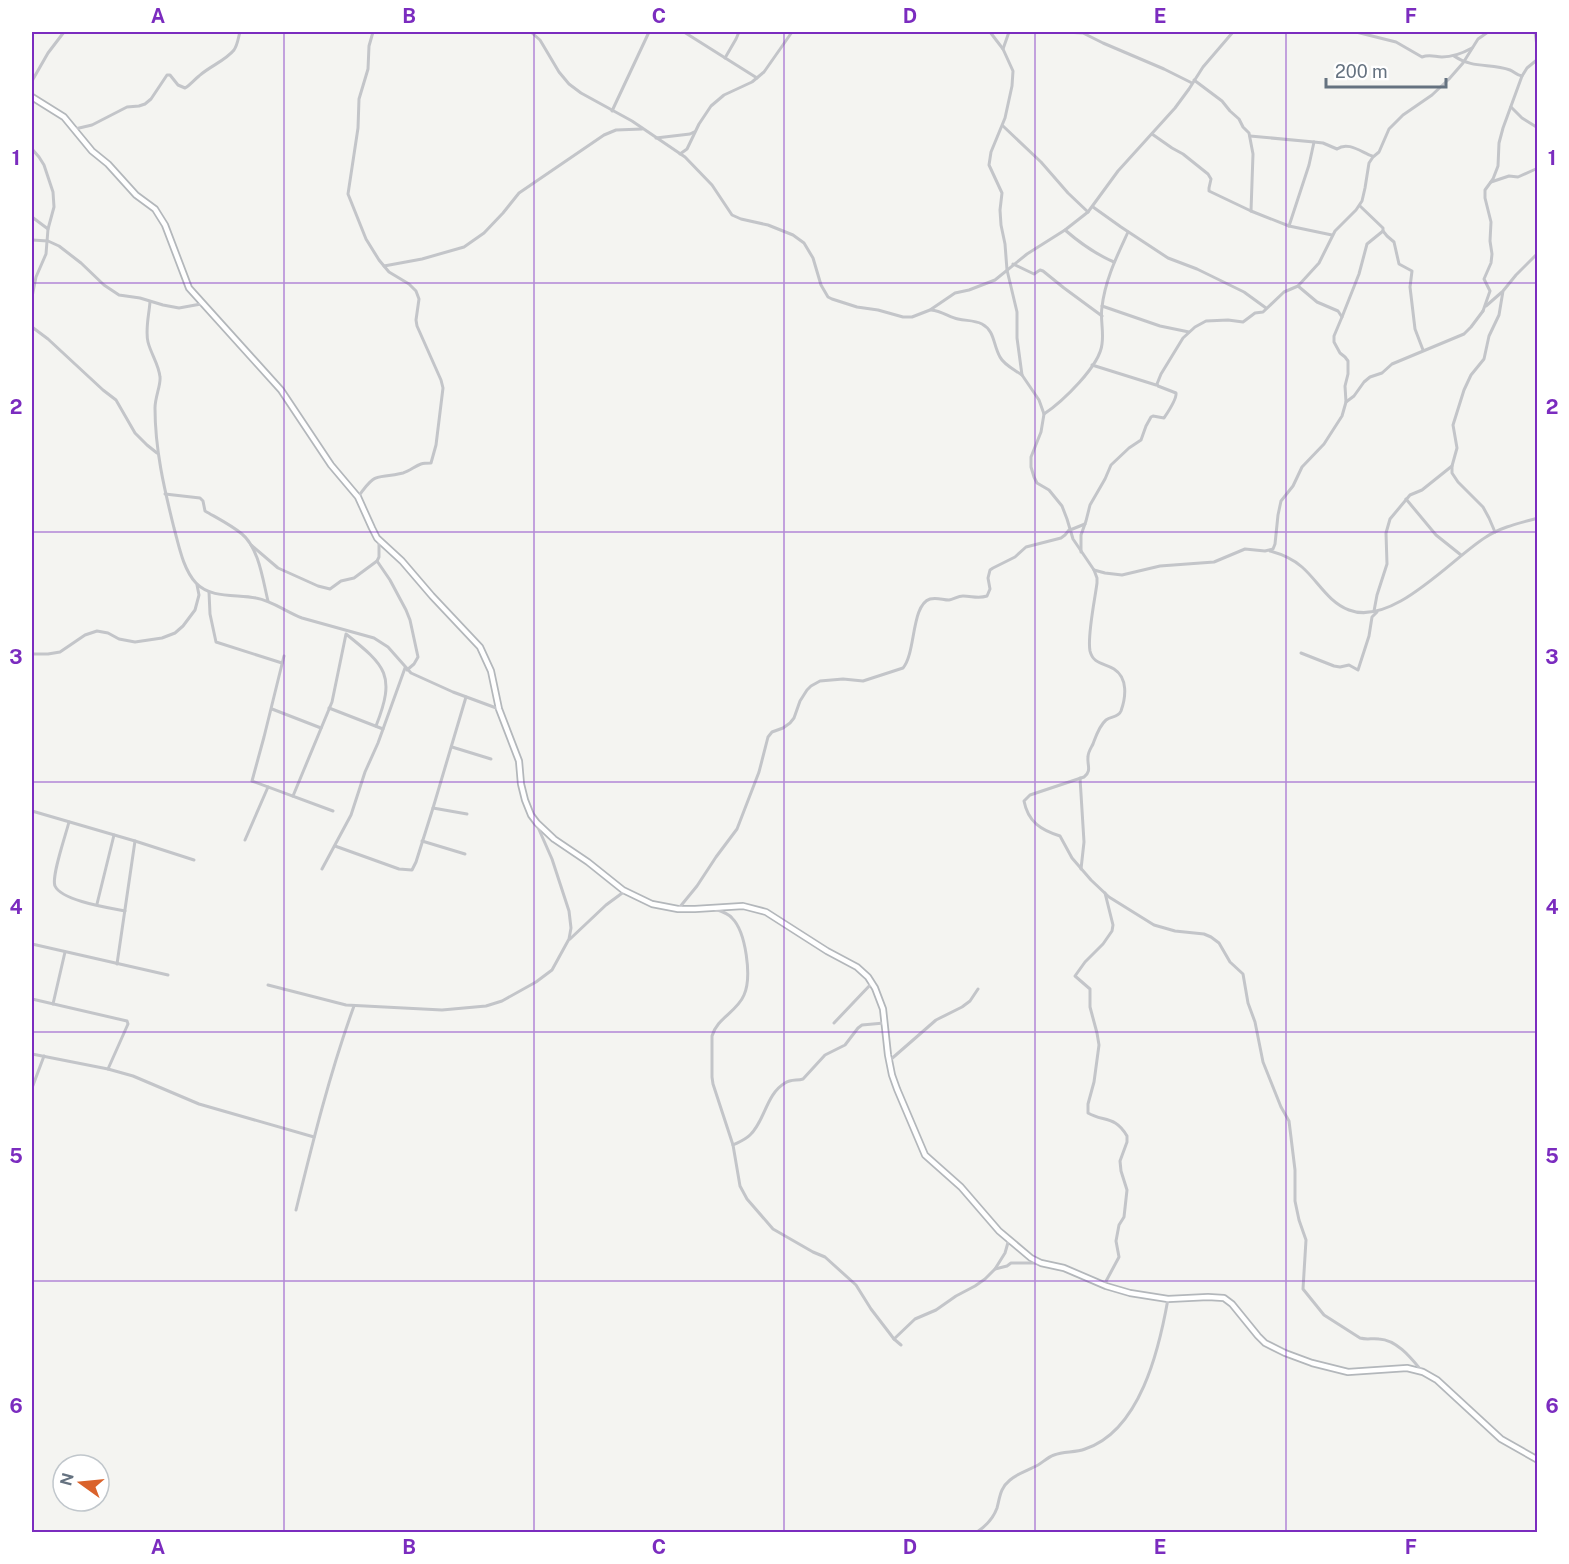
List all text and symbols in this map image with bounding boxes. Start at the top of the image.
text: A [151,4,165,28]
text: B [402,4,416,28]
text: C [652,4,666,28]
text: D [903,4,917,28]
text: E [1154,4,1166,28]
text: F [1405,4,1417,28]
scale bar [1326,51,1446,89]
text: 200 m [1335,61,1388,82]
text: 1 [12,146,20,170]
text: 1 [1548,146,1556,170]
text: 2 [10,395,22,419]
text: 2 [1546,395,1558,419]
text: 3 [9,645,23,669]
text: 3 [1545,645,1559,669]
text: 4 [9,895,23,919]
text: 4 [1545,895,1559,919]
text: 5 [9,1144,23,1168]
text: 5 [1545,1144,1559,1168]
text: 6 [9,1394,23,1418]
text: 6 [1545,1394,1559,1418]
north arrow [51,1453,111,1513]
text: N [56,1471,78,1488]
text: A [151,1535,165,1559]
text: B [402,1535,416,1559]
text: C [652,1535,666,1559]
text: D [903,1535,917,1559]
text: E [1154,1535,1166,1559]
text: F [1405,1535,1417,1559]

